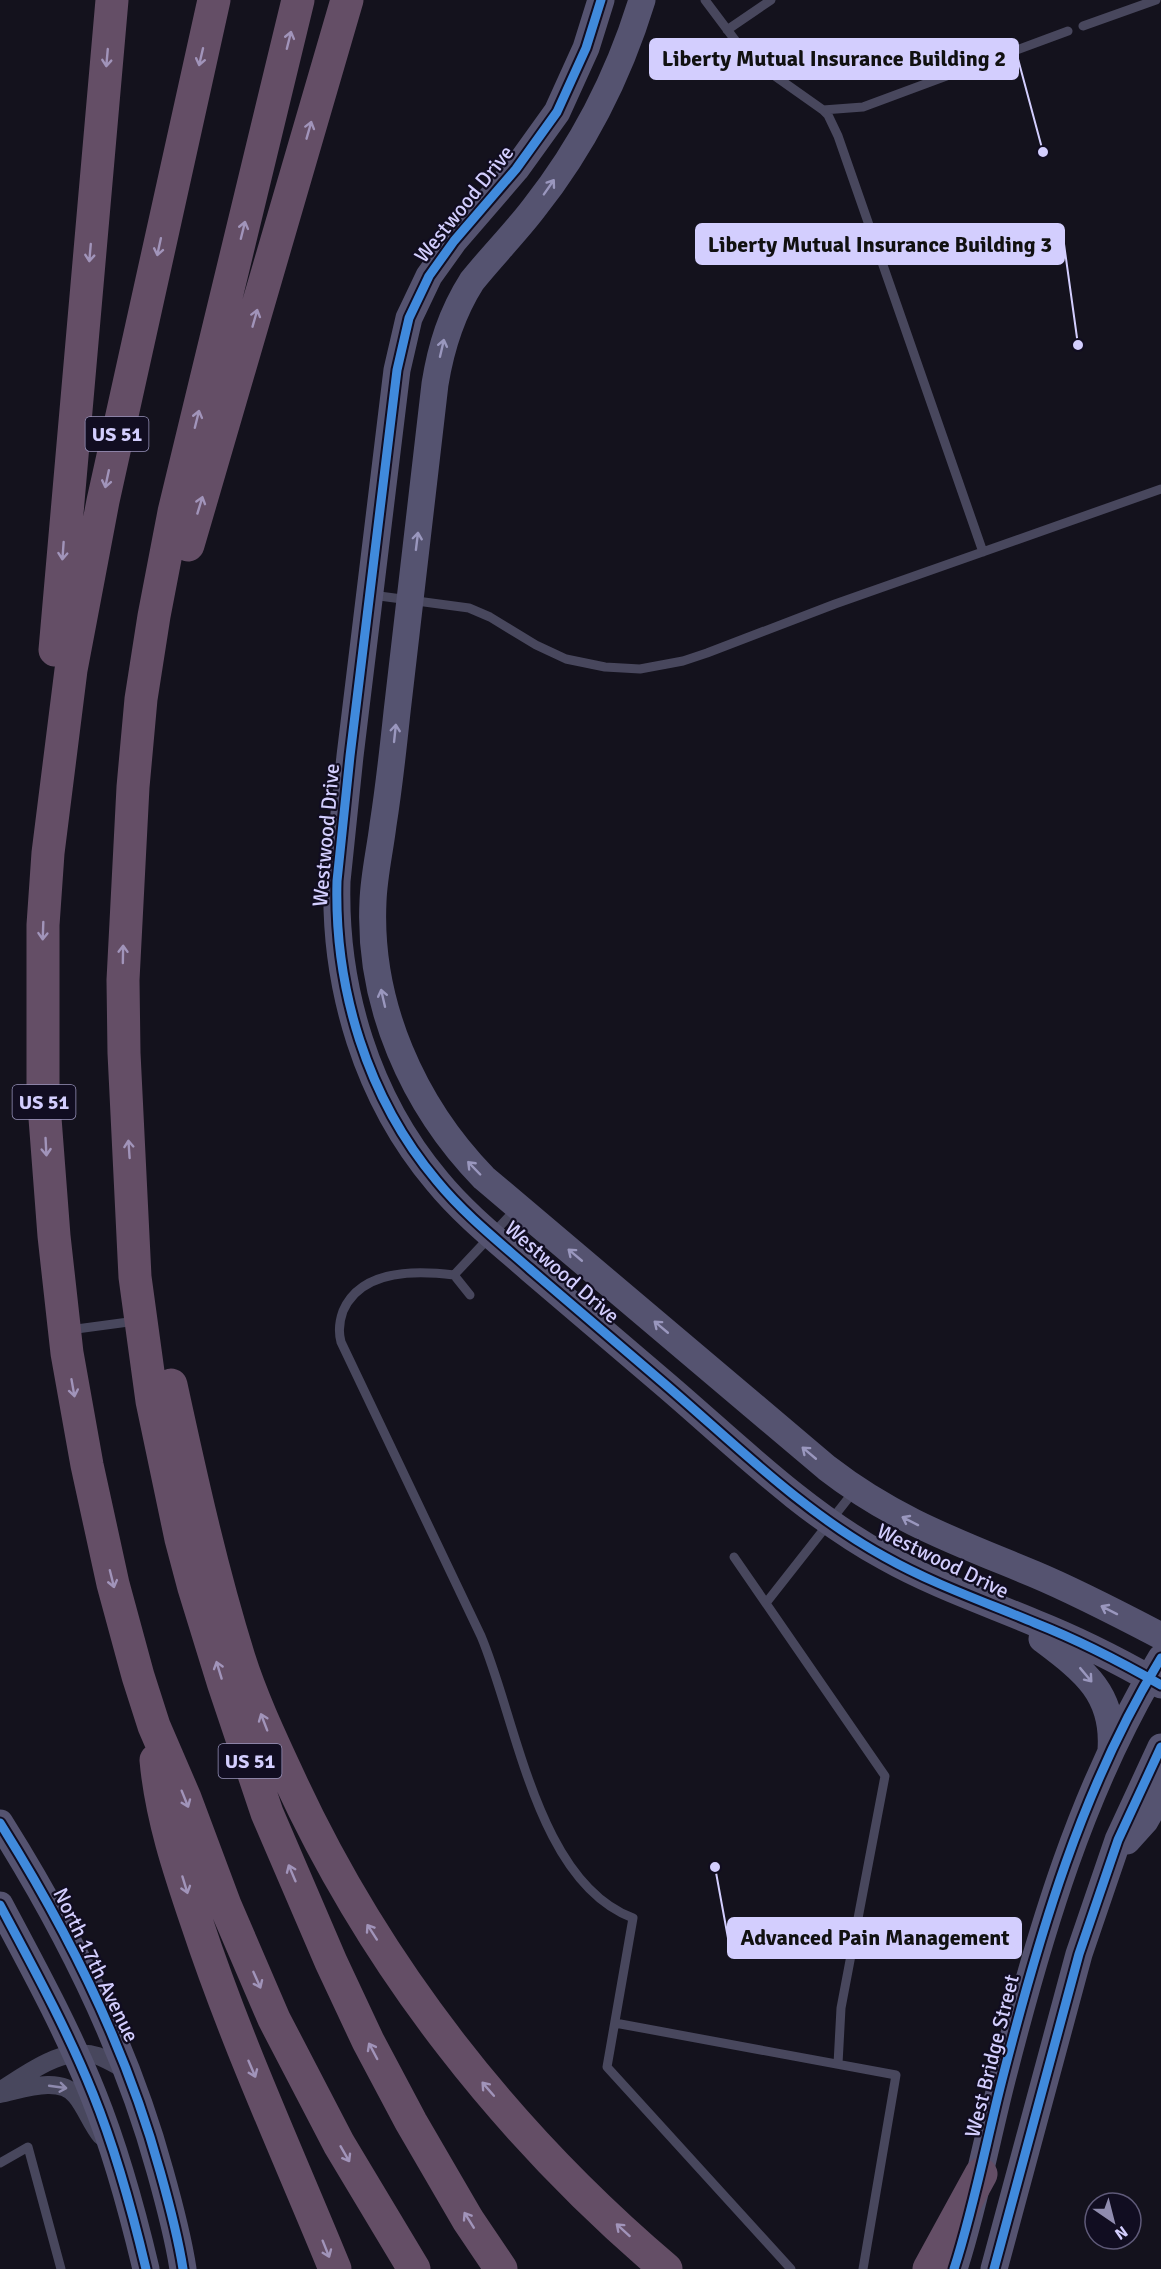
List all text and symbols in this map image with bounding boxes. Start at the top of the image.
one-way arrow [283,31,295,50]
callout: Liberty Mutual Insurance Building 2 [650,39,1018,79]
text: Liberty Mutual Insurance Building 2 [662,45,1006,72]
one-way arrow [195,47,207,66]
one-way arrow [101,48,112,68]
one-way arrow [303,121,315,140]
street label: Westwood Drive [409,140,519,268]
one-way arrow [543,180,555,196]
one-way arrow [237,220,249,239]
callout: Liberty Mutual Insurance Building 3 [696,224,1064,264]
text: Liberty Mutual Insurance Building 3 [708,231,1052,258]
one-way arrow [153,237,164,257]
one-way arrow [84,242,95,262]
one-way arrow [250,309,261,328]
one-way arrow [437,339,448,358]
one-way arrow [191,410,203,429]
road number: US 51 [86,417,148,451]
one-way arrow [101,469,113,488]
one-way arrow [195,496,206,515]
one-way arrow [412,532,423,552]
one-way arrow [57,541,68,561]
one-way arrow [390,723,401,743]
street label: Westwood Drive [307,762,345,908]
one-way arrow [37,921,49,941]
one-way arrow [118,945,129,965]
one-way arrow [377,989,388,1008]
road number: US 51 [12,1085,76,1119]
one-way arrow [41,1136,52,1156]
one-way arrow [124,1140,135,1160]
one-way arrow [467,1160,481,1175]
street label: Westwood Drive [499,1215,625,1329]
one-way arrow [568,1249,584,1262]
one-way arrow [653,1320,669,1333]
one-way arrow [68,1378,79,1398]
one-way arrow [802,1446,817,1460]
one-way arrow [901,1515,919,1527]
street label: Westwood Drive [873,1518,1013,1604]
one-way arrow [107,1569,119,1588]
one-way arrow [1100,1603,1118,1615]
one-way arrow [213,1661,224,1680]
one-way arrow [1080,1667,1093,1683]
one-way arrow [258,1713,269,1732]
road number: US 51 [218,1744,282,1778]
one-way arrow [180,1789,191,1808]
one-way arrow [286,1865,297,1883]
one-way arrow [180,1876,191,1895]
street label: North 17th Avenue [47,1884,145,2046]
callout: Advanced Pain Management [728,1918,1021,1958]
one-way arrow [366,1924,378,1941]
text: Advanced Pain Management [740,1924,1010,1951]
one-way arrow [251,1971,263,1989]
street label: West Bridge Street [959,1972,1025,2140]
one-way arrow [367,2042,378,2060]
one-way arrow [247,2059,258,2077]
one-way arrow [47,2082,67,2093]
one-way arrow [481,2082,495,2097]
one-way arrow [339,2145,351,2162]
north arrow [1083,2191,1143,2251]
one-way arrow [463,2212,475,2229]
text: N [1111,2221,1131,2244]
one-way arrow [616,2223,631,2237]
one-way arrow [322,2239,333,2257]

